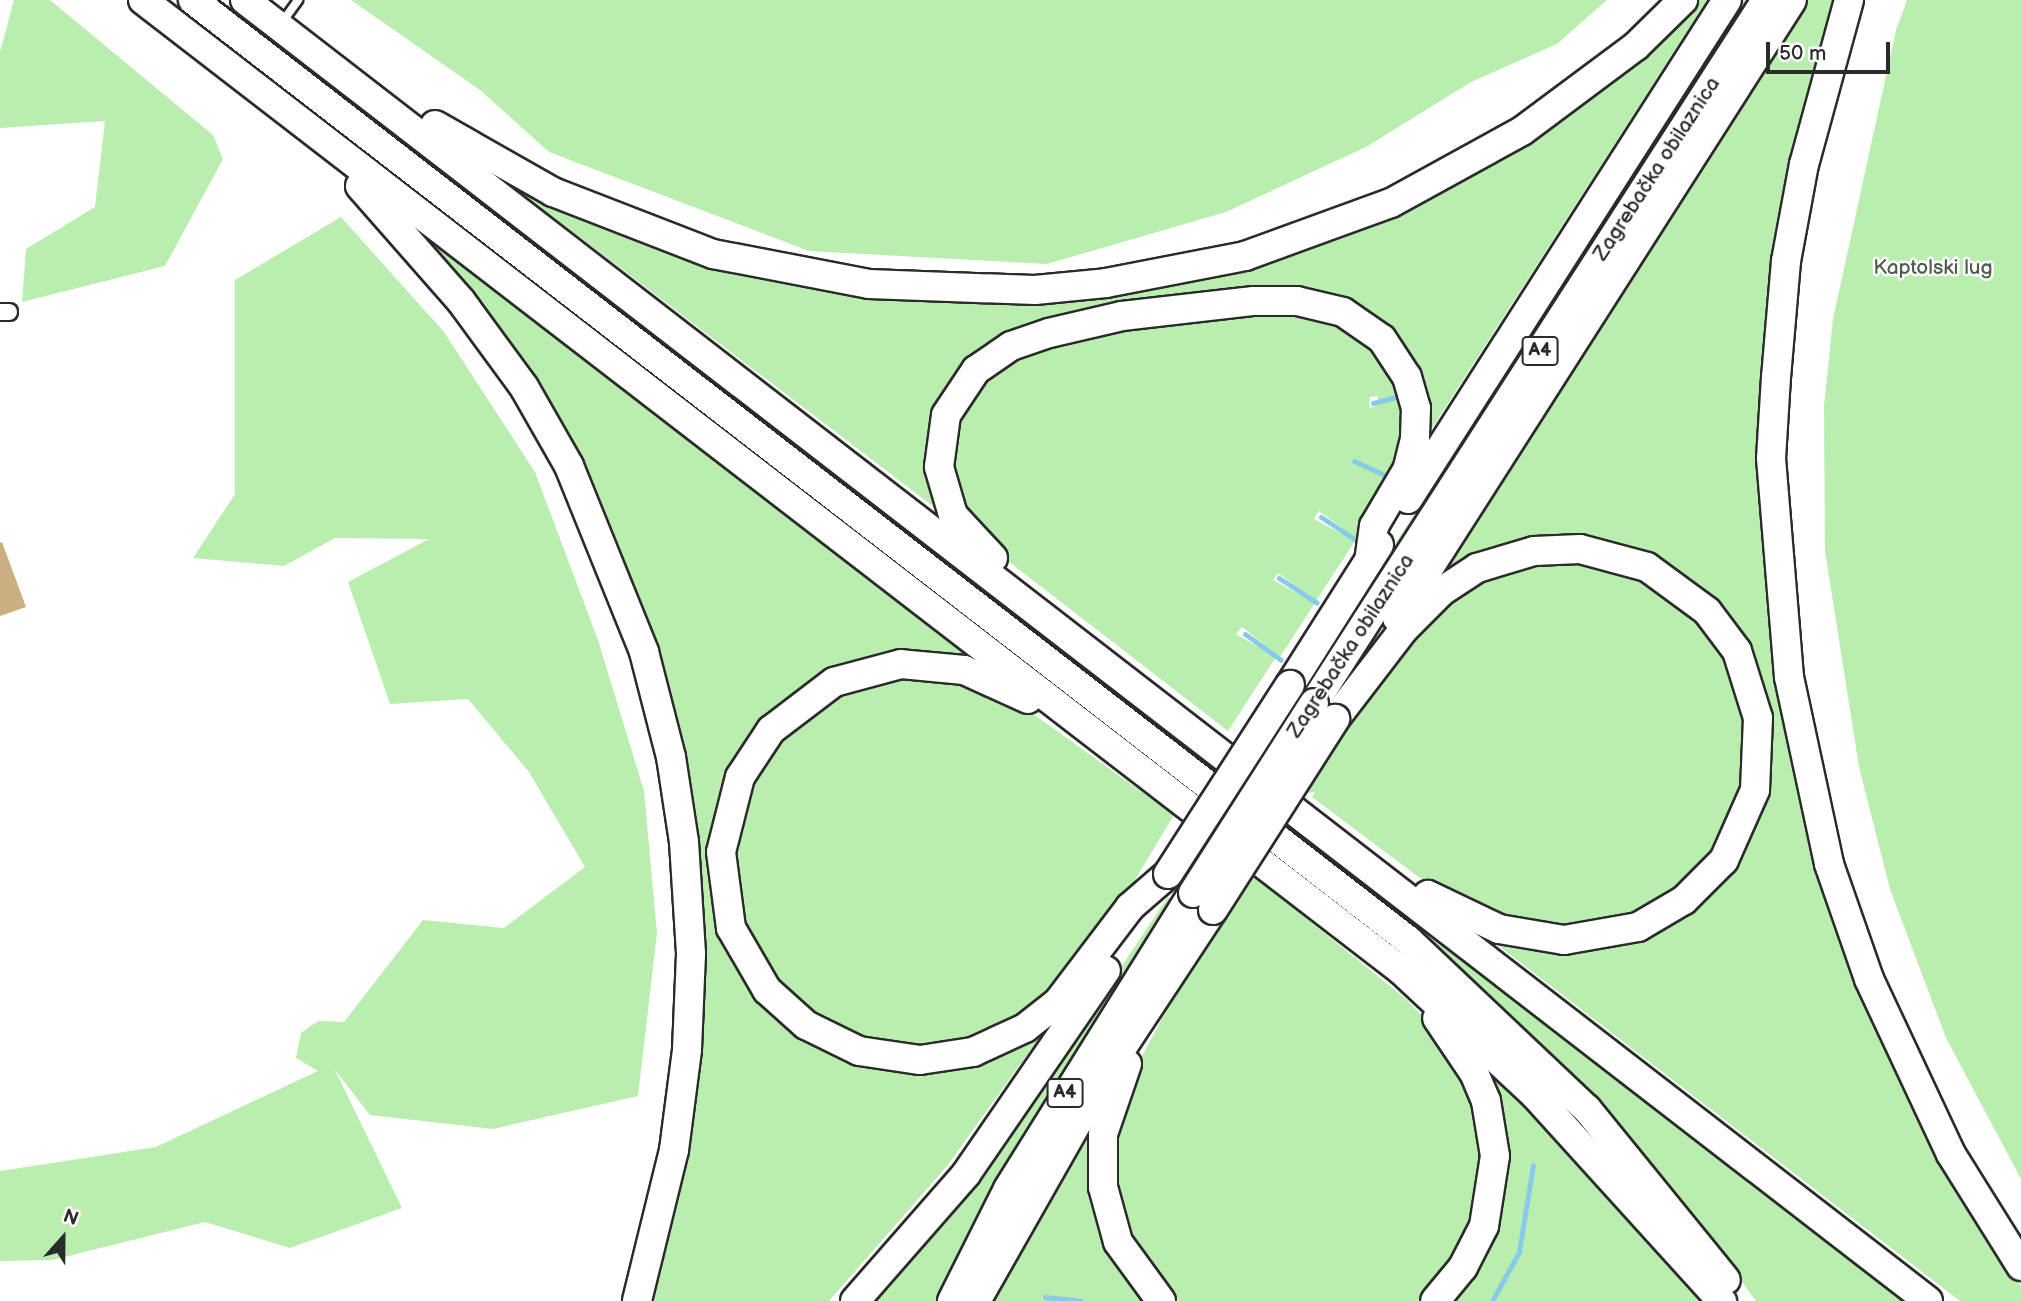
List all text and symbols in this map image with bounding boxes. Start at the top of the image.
scale bar [1769,28,1893,72]
text: 50 m [1779,41,1826,66]
street label: Zagrebačka obilaznica [1588,72,1726,266]
park label: Kaptolski lug [1873,255,1993,281]
road number: A4 [1521,336,1559,366]
street label: Zagrebačka obilaznica [1282,549,1420,743]
road number: A4 [1046,1078,1084,1108]
north arrow [28,1203,98,1273]
text: N [60,1205,81,1231]

